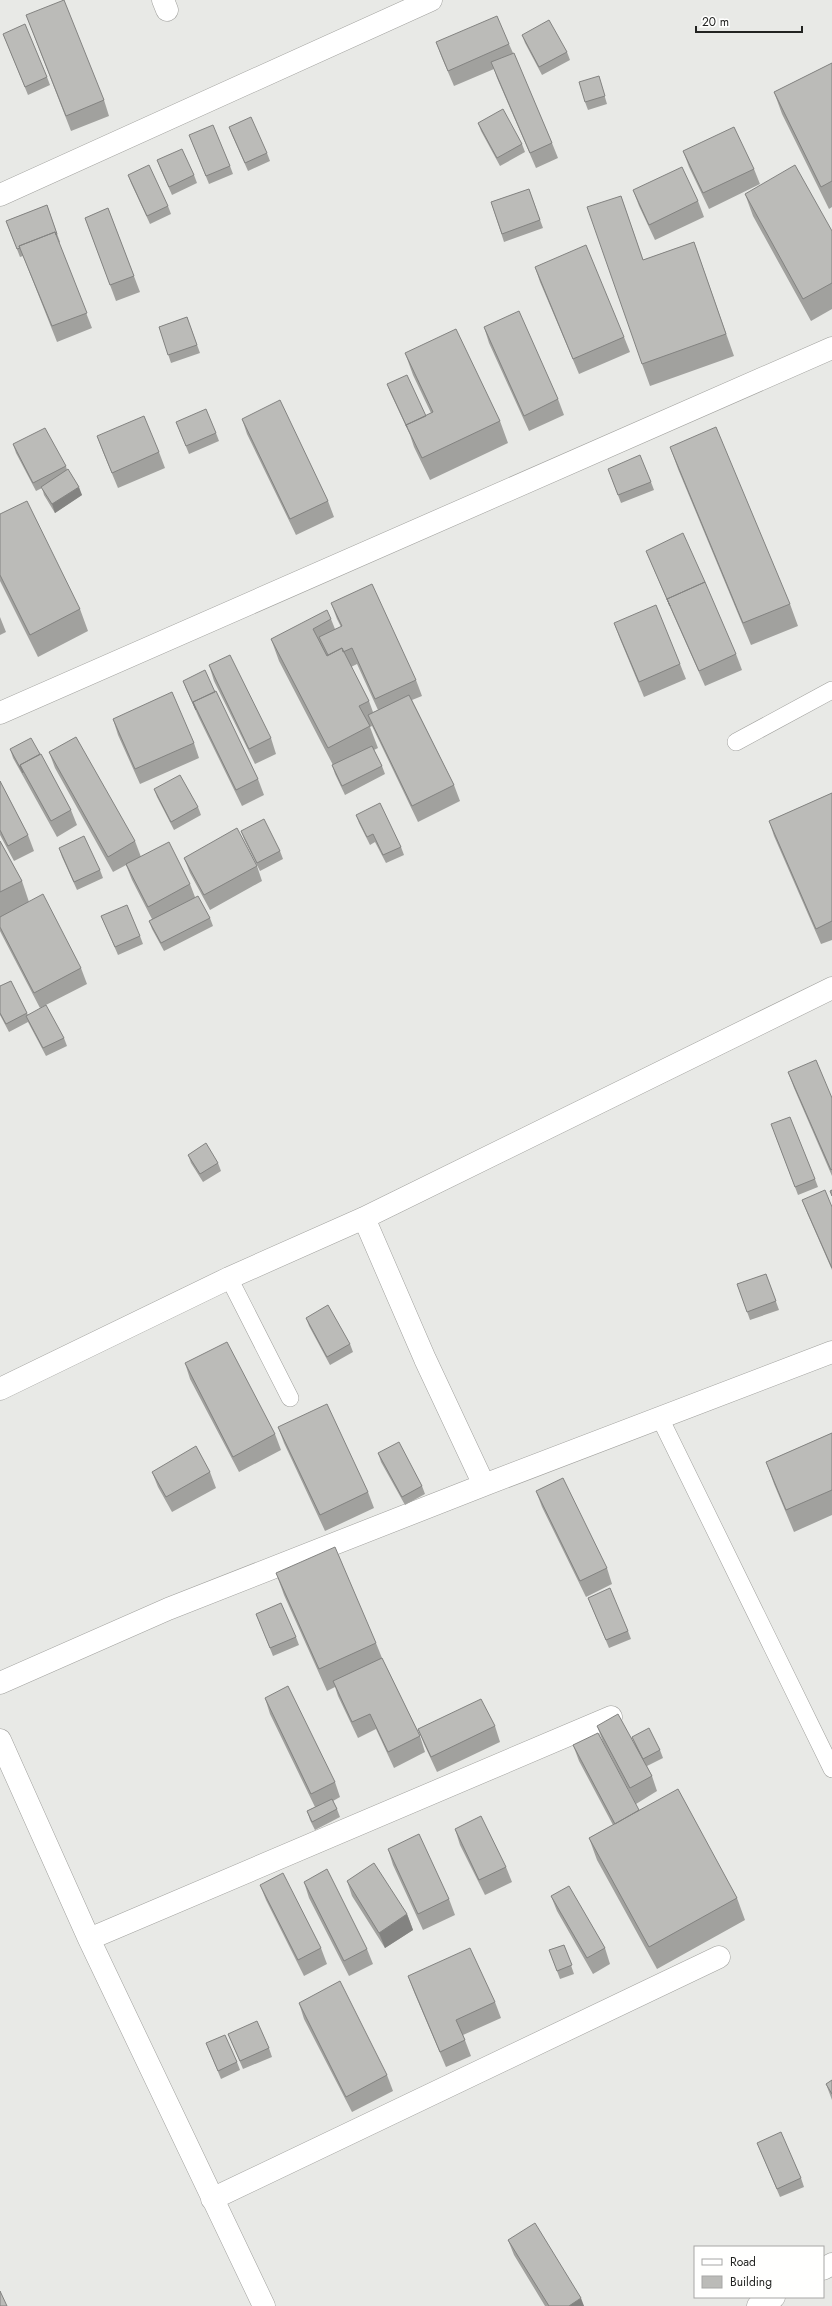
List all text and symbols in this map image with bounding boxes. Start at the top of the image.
scale bar [696,8,802,34]
text: 20 m [702,13,729,31]
legend [694,2246,824,2298]
text: Road [730,2253,756,2271]
text: Building [730,2273,772,2291]

